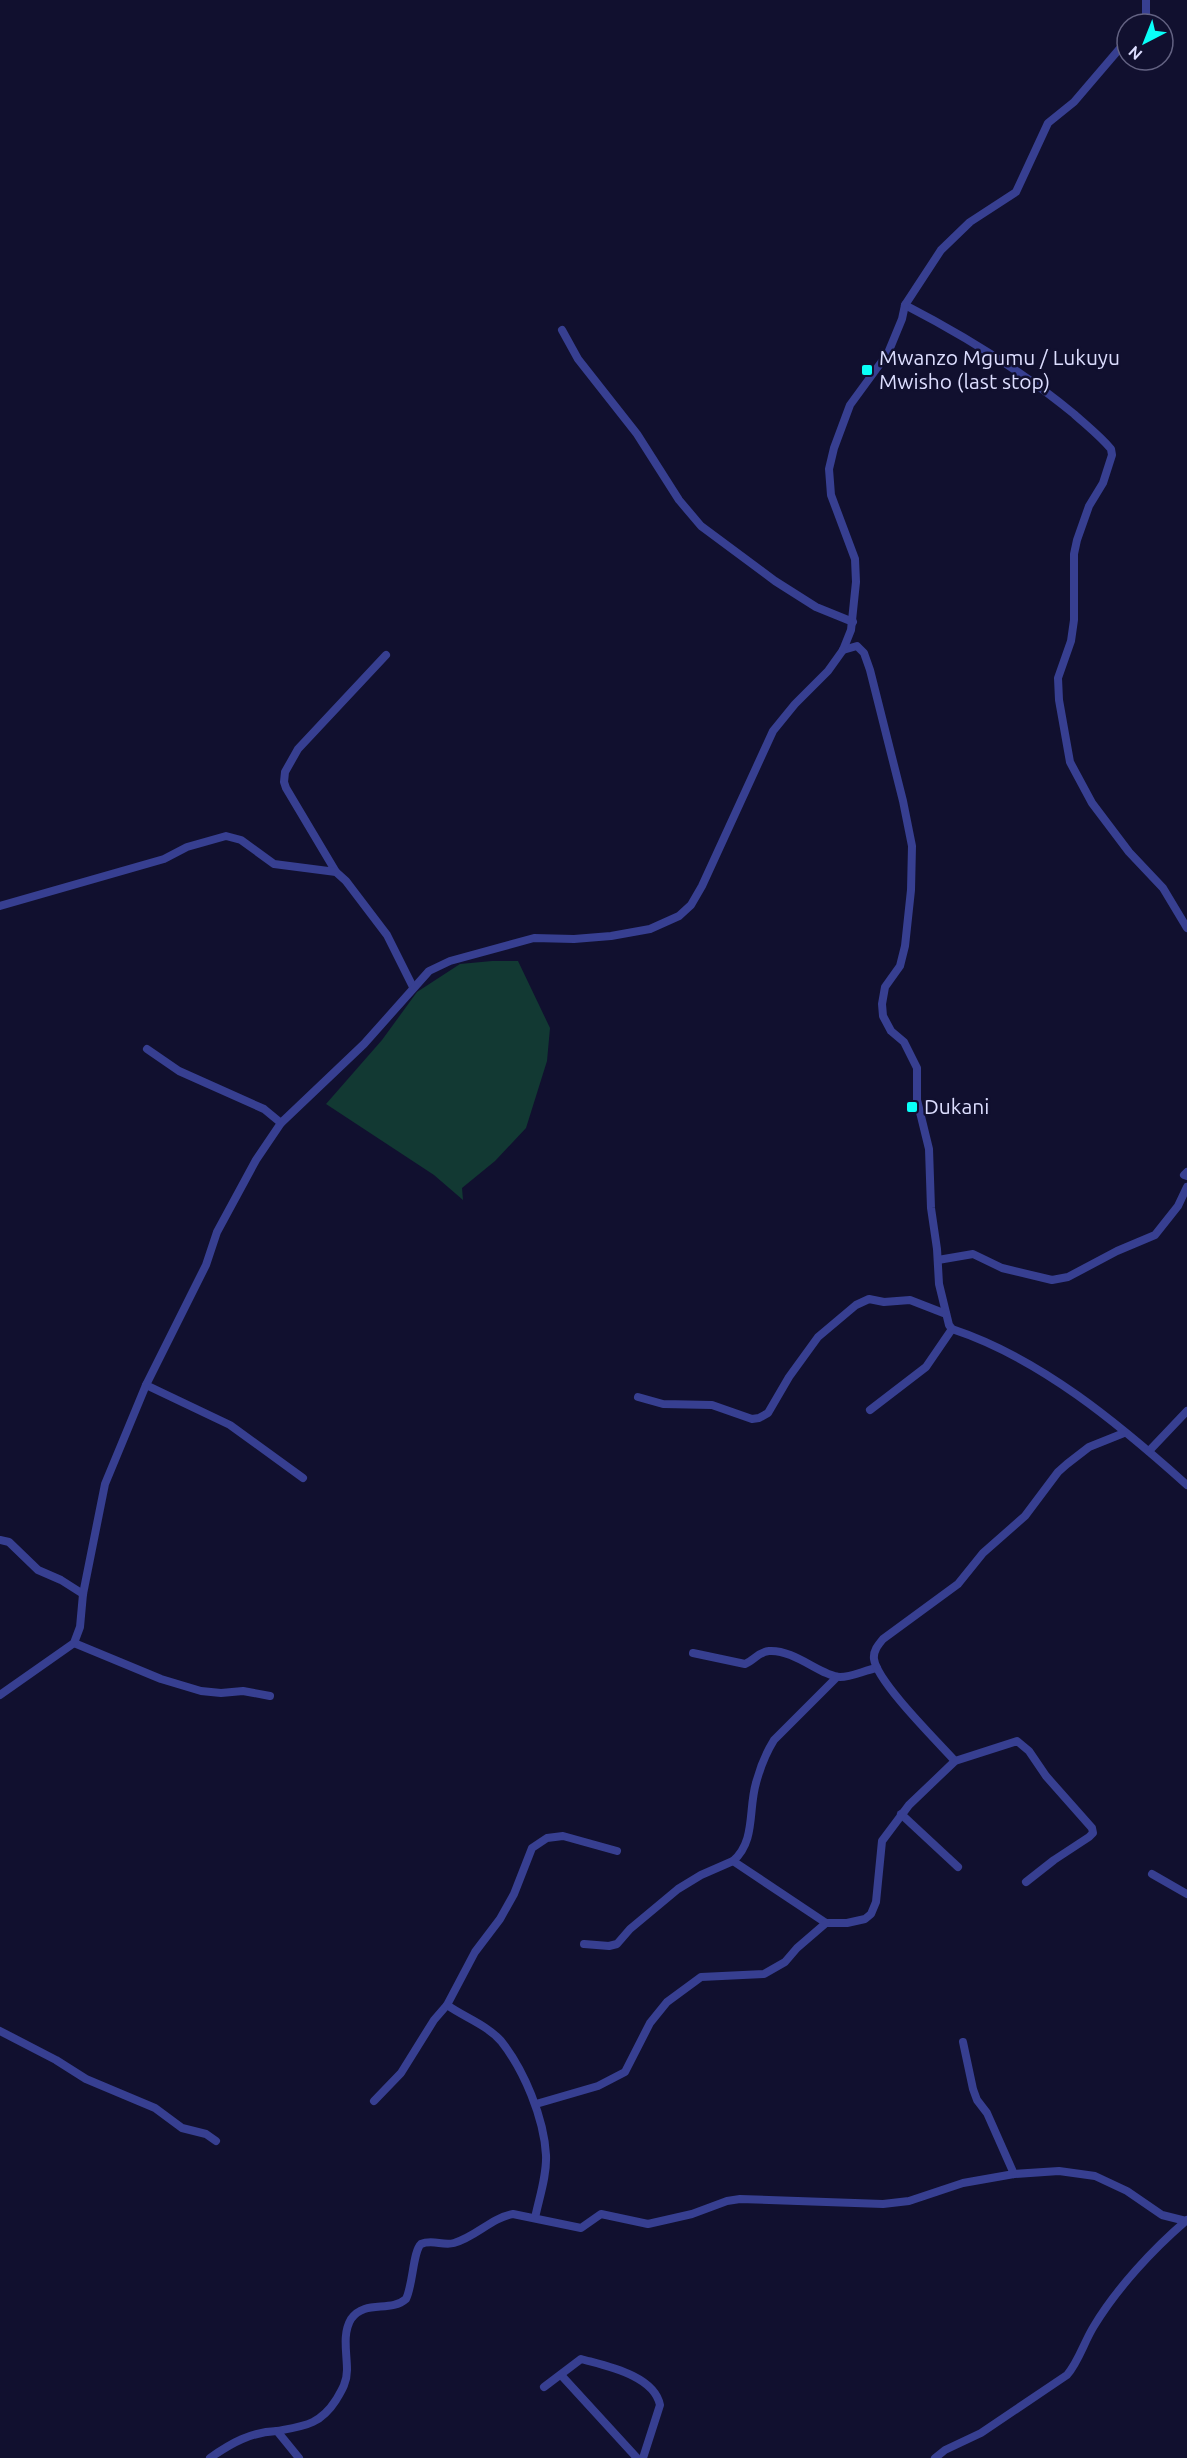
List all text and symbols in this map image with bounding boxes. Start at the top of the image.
north arrow [1115,12,1175,72]
text: N [1125,42,1145,64]
place label: Mwanzo Mgumu / Lukuyu Mwisho (last stop) [879,345,1120,393]
marker: Mwanzo Mgumu / Lukuyu Mwisho (last stop) [860,363,874,377]
place label: Dukani [924,1094,989,1118]
marker: Dukani [905,1100,919,1114]

